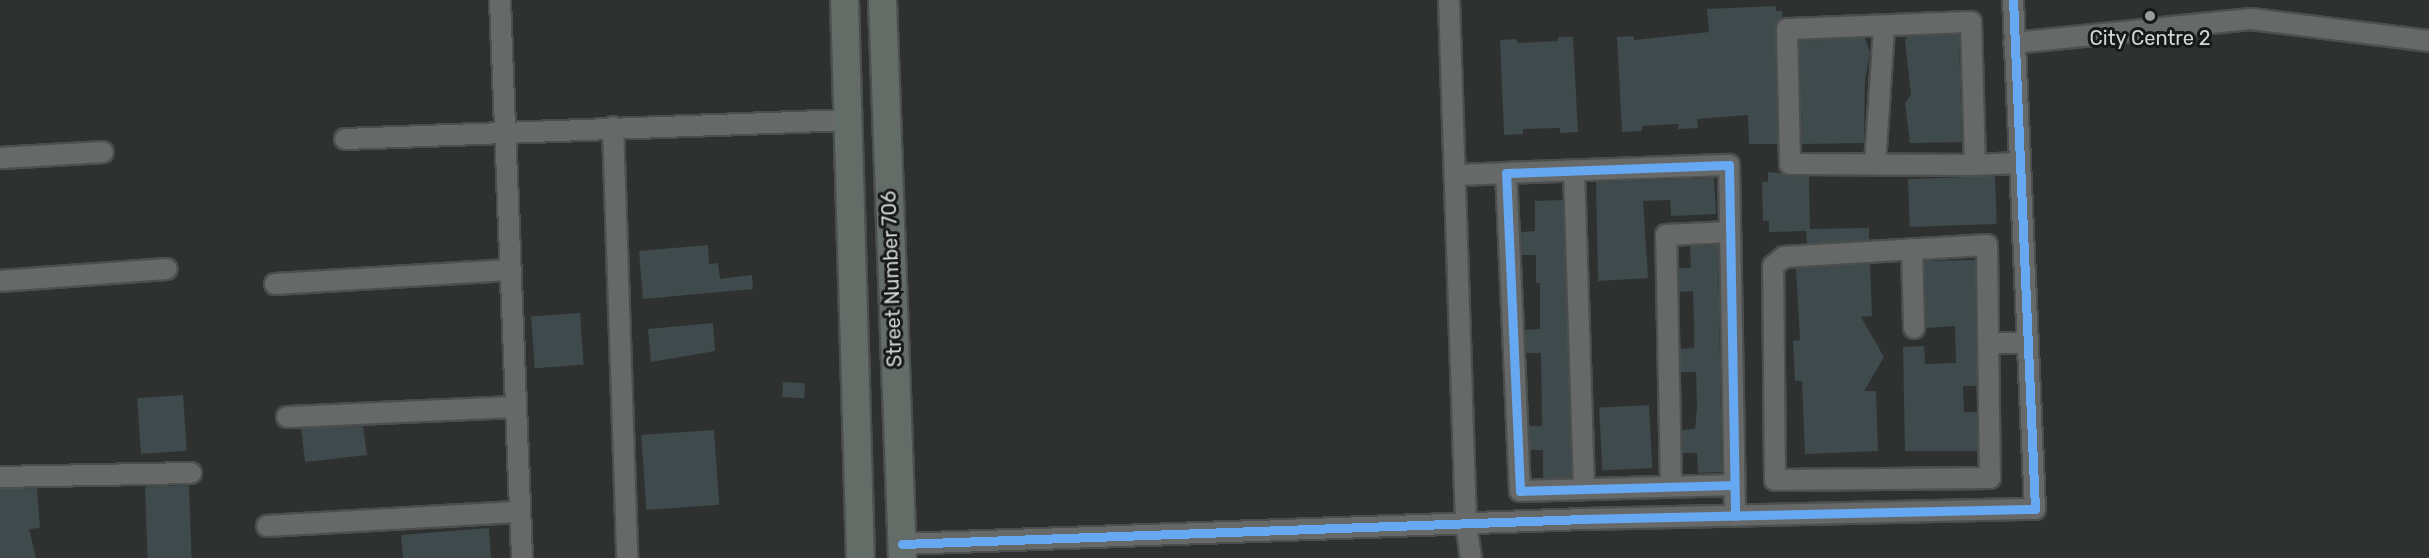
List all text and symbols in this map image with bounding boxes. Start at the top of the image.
marker: City Centre 2 [2143,9,2157,23]
place label: City Centre 2 [2089,26,2211,50]
street label: Street Number 706 [877,190,907,368]

